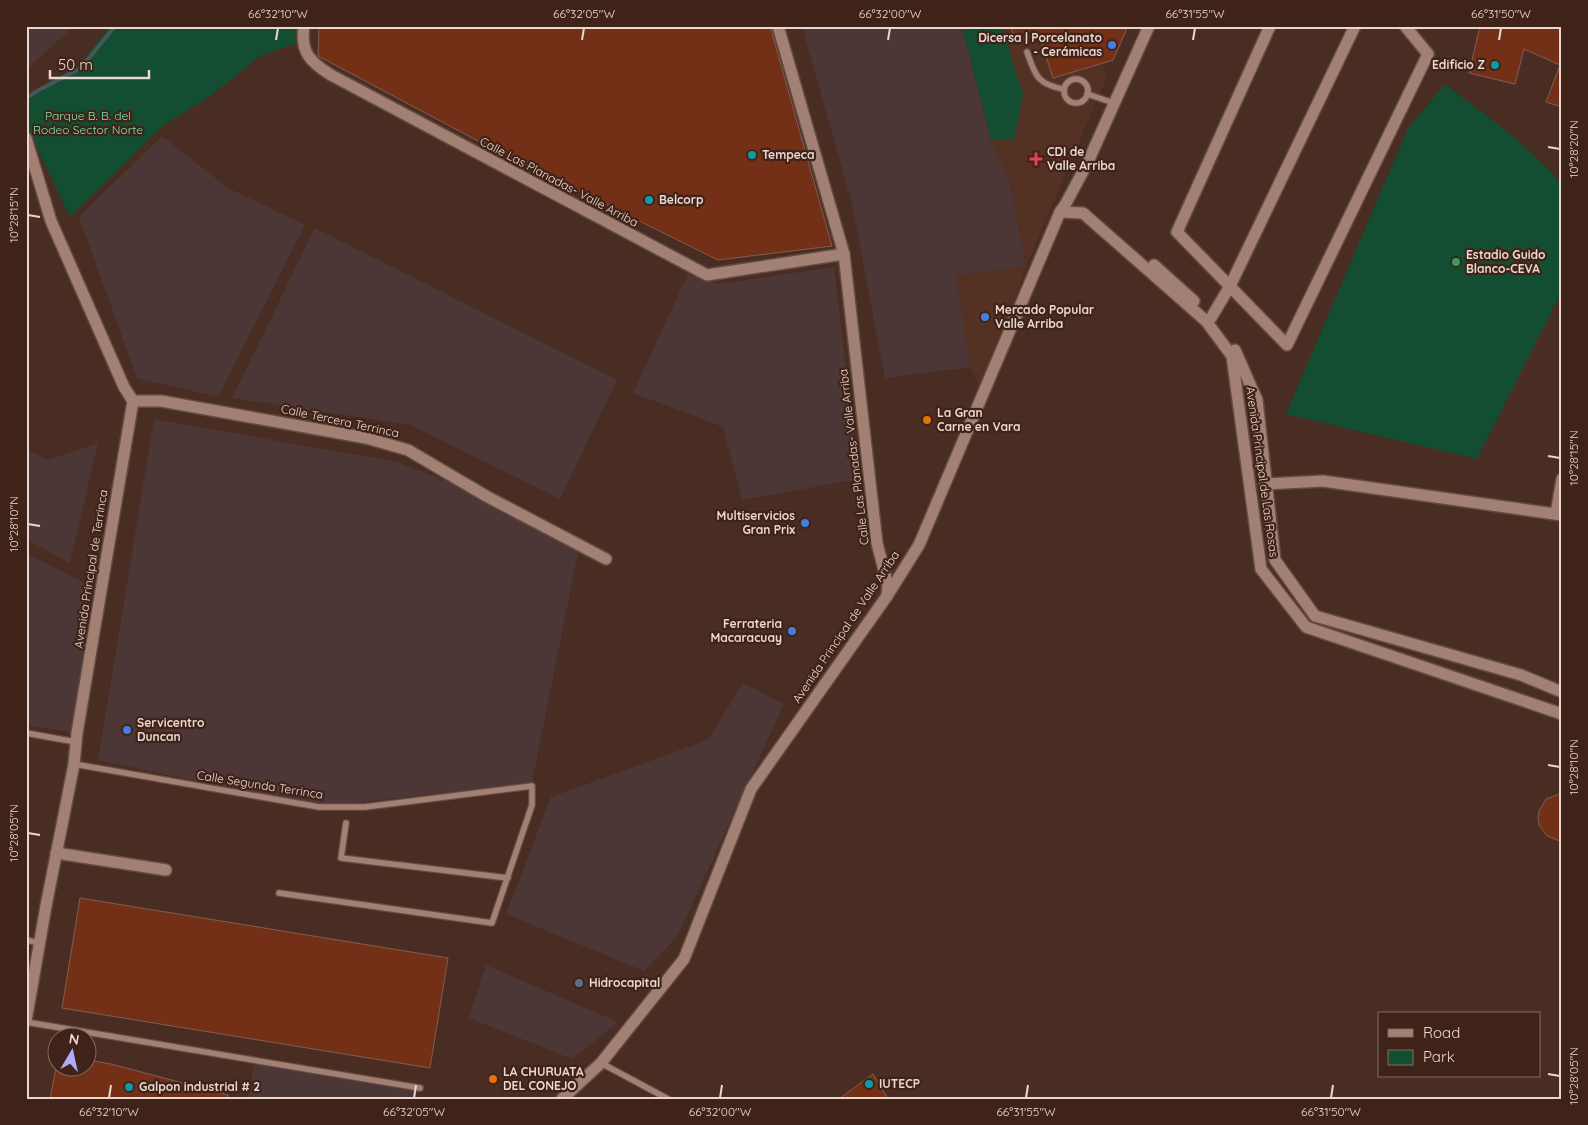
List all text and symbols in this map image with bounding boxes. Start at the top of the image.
text: 66°32'10"W [248,6,308,21]
text: 66°32'05"W [553,6,615,21]
text: 66°32'00"W [859,6,922,21]
text: 66°31'55"W [1165,6,1225,21]
text: 66°31'50"W [1471,6,1531,21]
place label: Dicersa | Porcelanato - Cerámicas [978,30,1102,59]
marker: Dicersa | Porcelanato - Cerámicas [1106,39,1118,51]
scale bar [50,48,149,80]
text: 50 m [58,55,93,74]
place label: Edificio Z [1432,57,1485,72]
marker: Edificio Z [1489,59,1501,71]
park label: Parque B. B. del Rodeo Sector Norte [33,108,143,137]
text: 10°28'20"N [1566,120,1581,178]
street label: Calle Las Planadas- Valle Arriba [477,133,641,230]
place label: CDI de Valle Arriba [1047,144,1115,173]
place label: Tempeca [762,147,815,162]
marker: Tempeca [746,149,758,161]
marker: CDI de Valle Arriba [1029,152,1043,166]
text: 10°28'15"N [6,187,21,243]
place label: Belcorp [659,192,704,207]
marker: Belcorp [643,194,655,206]
place label: Estadio Guido Blanco-CEVA [1466,247,1546,276]
marker: Estadio Guido Blanco-CEVA [1450,256,1462,268]
place label: Mercado Popular Valle Arriba [995,302,1094,331]
marker: Mercado Popular Valle Arriba [979,311,991,323]
street label: Calle Las Planadas- Valle Arriba [835,368,872,546]
street label: Avenida Principal de Las Rosas [1243,386,1282,559]
street label: Calle Tercera Terrinca [280,401,401,440]
place label: La Gran Carne en Vara [937,405,1021,434]
marker: La Gran Carne en Vara [921,414,933,426]
text: 10°28'15"N [1566,430,1581,486]
street label: Avenida Principal de Terrinca [71,488,110,649]
text: 10°28'10"N [6,496,21,552]
place label: Multiservicios Gran Prix [717,508,795,537]
marker: Multiservicios Gran Prix [799,517,811,529]
street label: Avenida Principal de Valle Arriba [789,548,902,706]
place label: Ferrateria Macaracuay [710,616,782,645]
marker: Ferrateria Macaracuay [786,625,798,637]
place label: Servicentro Duncan [137,715,205,744]
marker: Servicentro Duncan [121,724,133,736]
text: 10°28'10"N [1566,739,1581,795]
street label: Calle Segunda Terrinca [196,767,324,802]
text: 10°28'05"N [6,804,21,862]
place label: Hidrocapital [589,975,660,990]
marker: Hidrocapital [573,977,585,989]
legend [1378,1012,1540,1078]
text: Road [1423,1023,1460,1042]
north arrow [48,1028,98,1078]
text: N [68,1029,81,1049]
text: Park [1423,1047,1455,1066]
text: 10°28'05"N [1566,1047,1581,1105]
place label: LA CHURUATA DEL CONEJO [503,1064,584,1093]
marker: LA CHURUATA DEL CONEJO [487,1073,499,1085]
place label: IUTECP [879,1076,920,1091]
marker: IUTECP [863,1078,875,1090]
place label: Galpon industrial # 2 [139,1079,260,1094]
marker: Galpon industrial # 2 [123,1081,135,1093]
text: 66°32'10"W [79,1104,139,1119]
text: 66°32'05"W [383,1104,445,1119]
text: 66°32'00"W [689,1104,752,1119]
text: 66°31'55"W [996,1104,1056,1119]
text: 66°31'50"W [1301,1104,1361,1119]

